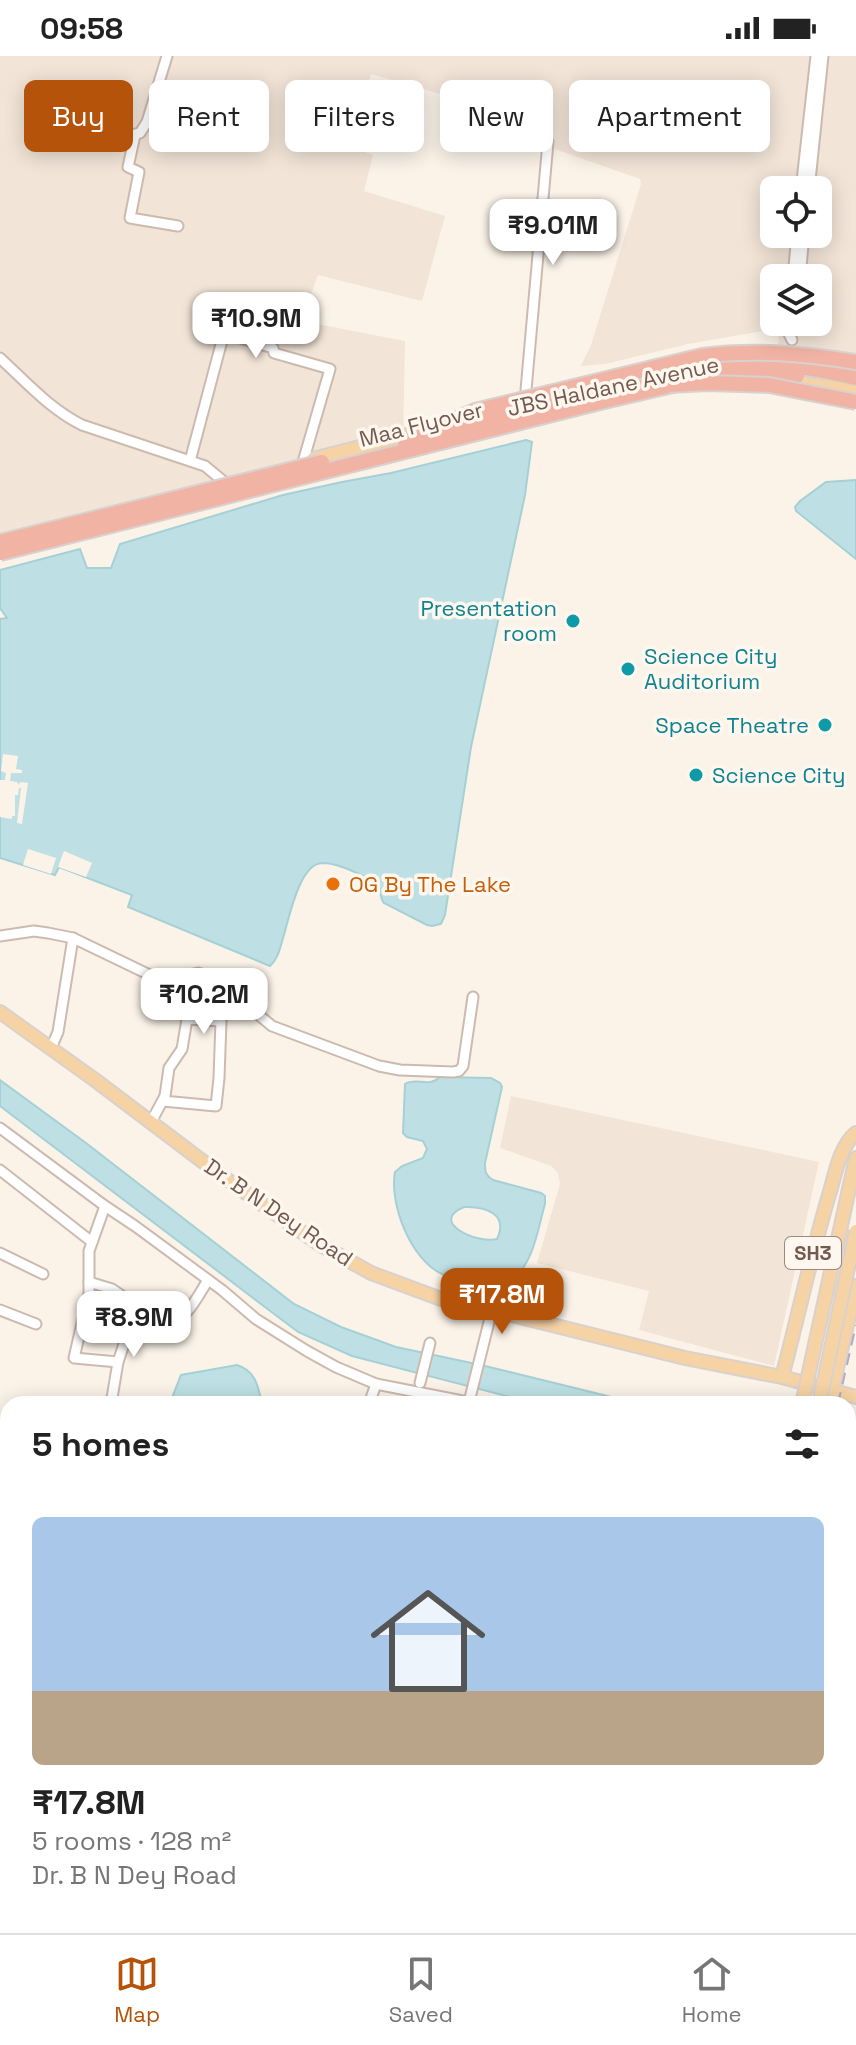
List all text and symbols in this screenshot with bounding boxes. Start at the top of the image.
text: 09:58 [40,9,123,48]
chip: Buy [24,80,133,152]
chip: Rent [149,80,269,152]
chip: Filters [285,80,424,152]
chip: New [440,80,553,152]
chip: Apartment [569,80,770,152]
map controls [760,176,832,336]
button: locate [760,176,832,248]
pin: ₹9.01M [488,199,618,267]
text: ₹9.01M [508,208,598,242]
button: layers [760,264,832,336]
pin: ₹10.9M [191,292,321,360]
text: ₹10.9M [210,301,302,335]
street label: JBS Haldane Avenue [505,350,721,422]
street label: Maa Flyover [356,395,486,453]
place label: Presentation room [420,594,557,647]
marker: Presentation room [564,612,582,630]
place label: Science City Auditorium [644,642,777,695]
marker: Science City Auditorium [619,660,637,678]
place label: Space Theatre [655,711,809,739]
marker: Space Theatre [816,716,834,734]
place label: Science City [712,761,845,789]
marker: Science City [687,766,705,784]
place label: OG By The Lake [349,870,511,898]
marker: OG By The Lake [324,875,342,893]
pin: ₹10.2M [139,968,269,1036]
text: ₹10.2M [159,977,249,1011]
street label: Dr. B N Dey Road [199,1152,359,1272]
road number: SH3 [785,1237,841,1269]
pin: ₹17.8M [437,1268,567,1336]
text: ₹17.8M [459,1277,545,1311]
pin: ₹8.9M [78,1291,190,1359]
text: ₹8.9M [95,1300,173,1334]
icon: filters [780,1422,824,1466]
text: 5 homes [32,1423,169,1466]
icon: home [356,1569,500,1713]
text: ₹17.8M [32,1781,146,1824]
text: 5 rooms · 128 m² [32,1824,231,1858]
text: Dr. B N Dey Road [32,1858,237,1892]
tab: Map [114,1952,160,2028]
tab: Saved [389,1952,453,2028]
tab: Home [682,1952,742,2028]

